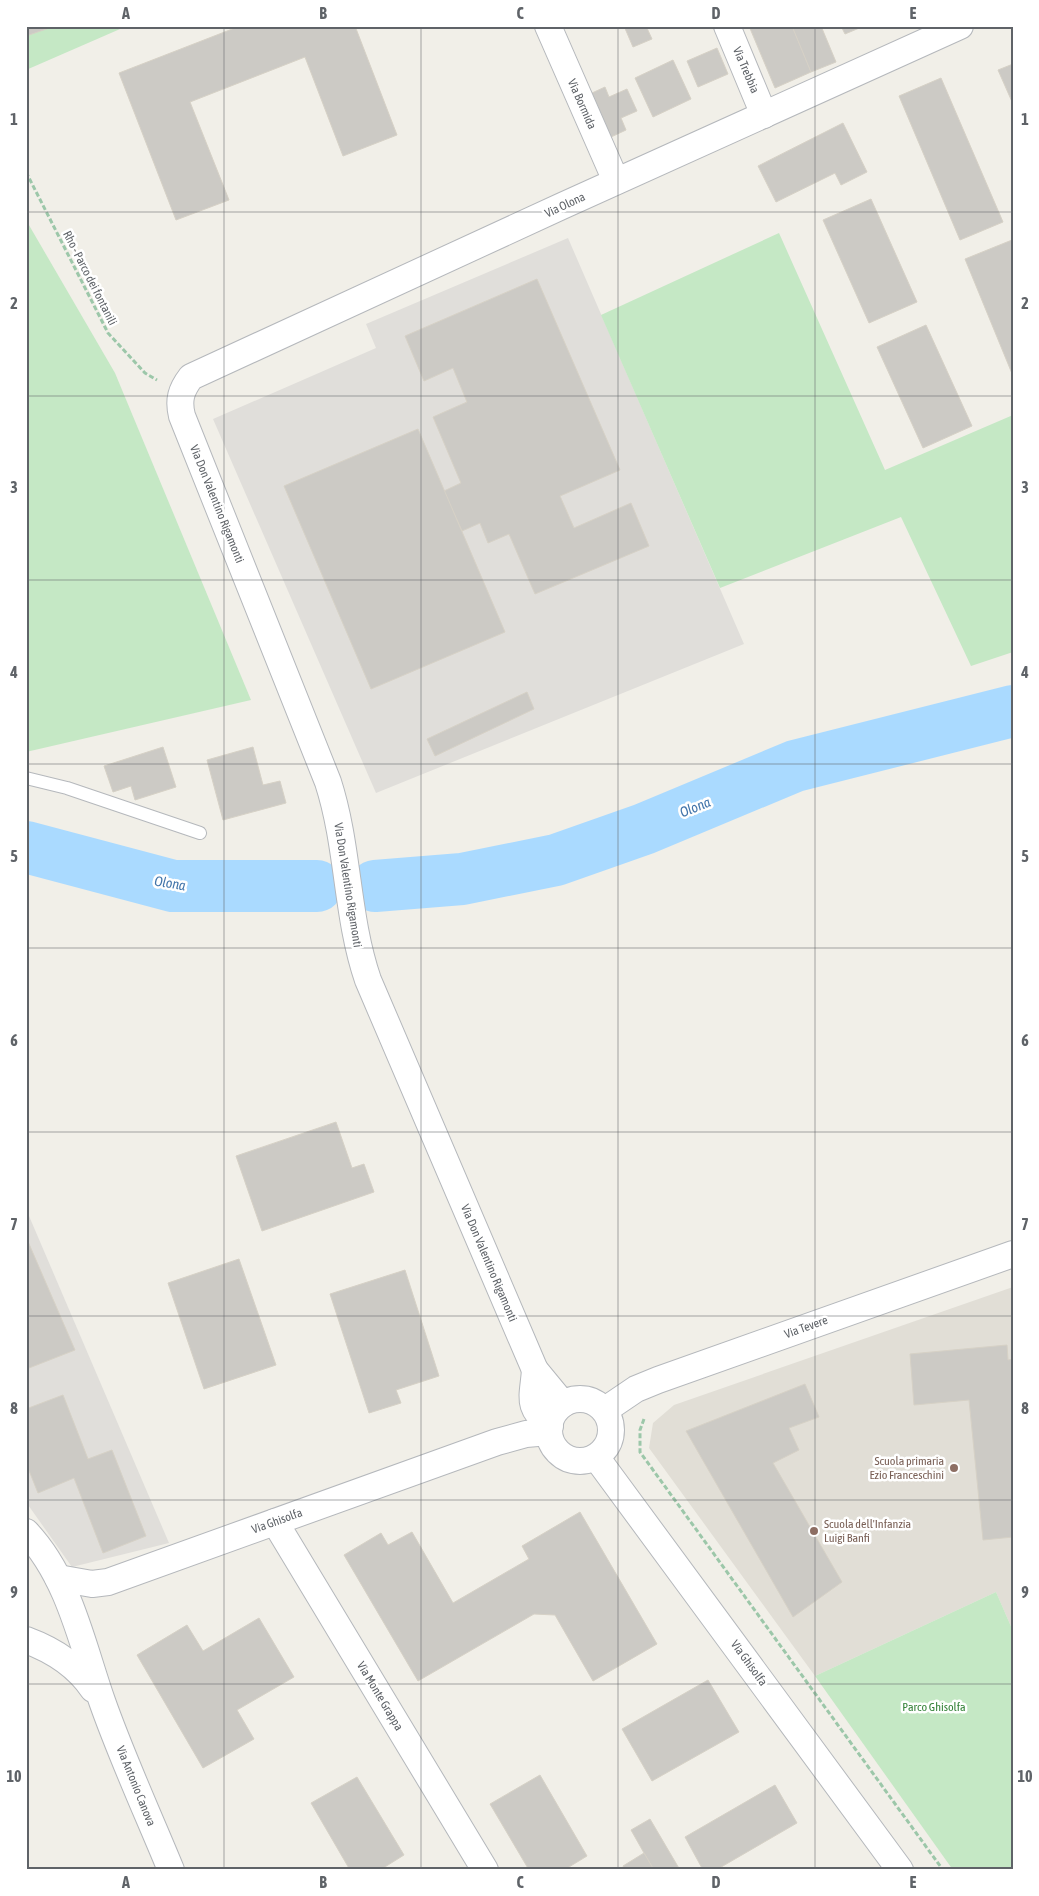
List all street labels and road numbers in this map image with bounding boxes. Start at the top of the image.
street label: Via Trebbia [730,45,762,95]
street label: Via Bormida [565,77,599,131]
street label: Via Olona [543,190,587,220]
street label: Rho - Parco dei fontanili [60,228,120,328]
street label: Via Don Valentino Rigamonti [187,443,247,565]
street label: Via Don Valentino Rigamonti [331,822,365,948]
street label: Via Don Valentino Rigamonti [458,1202,520,1324]
street label: Via Tevere [782,1313,830,1341]
street label: Via Ghisolfa [250,1505,304,1537]
street label: Via Ghisolfa [728,1638,770,1688]
street label: Via Monte Grappa [354,1659,406,1733]
street label: Via Antonio Canova [114,1744,158,1828]

